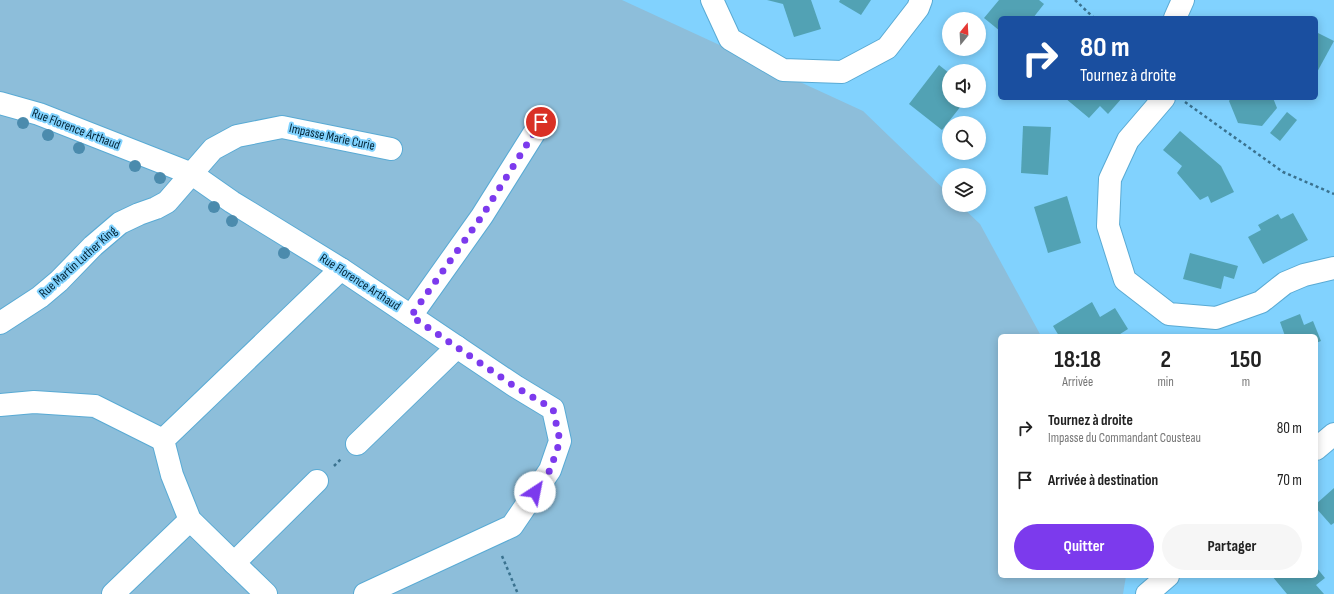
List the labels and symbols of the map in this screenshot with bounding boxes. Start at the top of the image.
north arrow [942,12,986,56]
street label: Rue Florence Arthaud [30,105,122,153]
pin [524,105,558,139]
street label: Impasse Marie Curie [288,120,376,154]
street label: Rue Martin Luther King [36,223,120,301]
street label: Rue Florence Arthaud [317,250,403,314]
position arrow [514,471,556,513]

